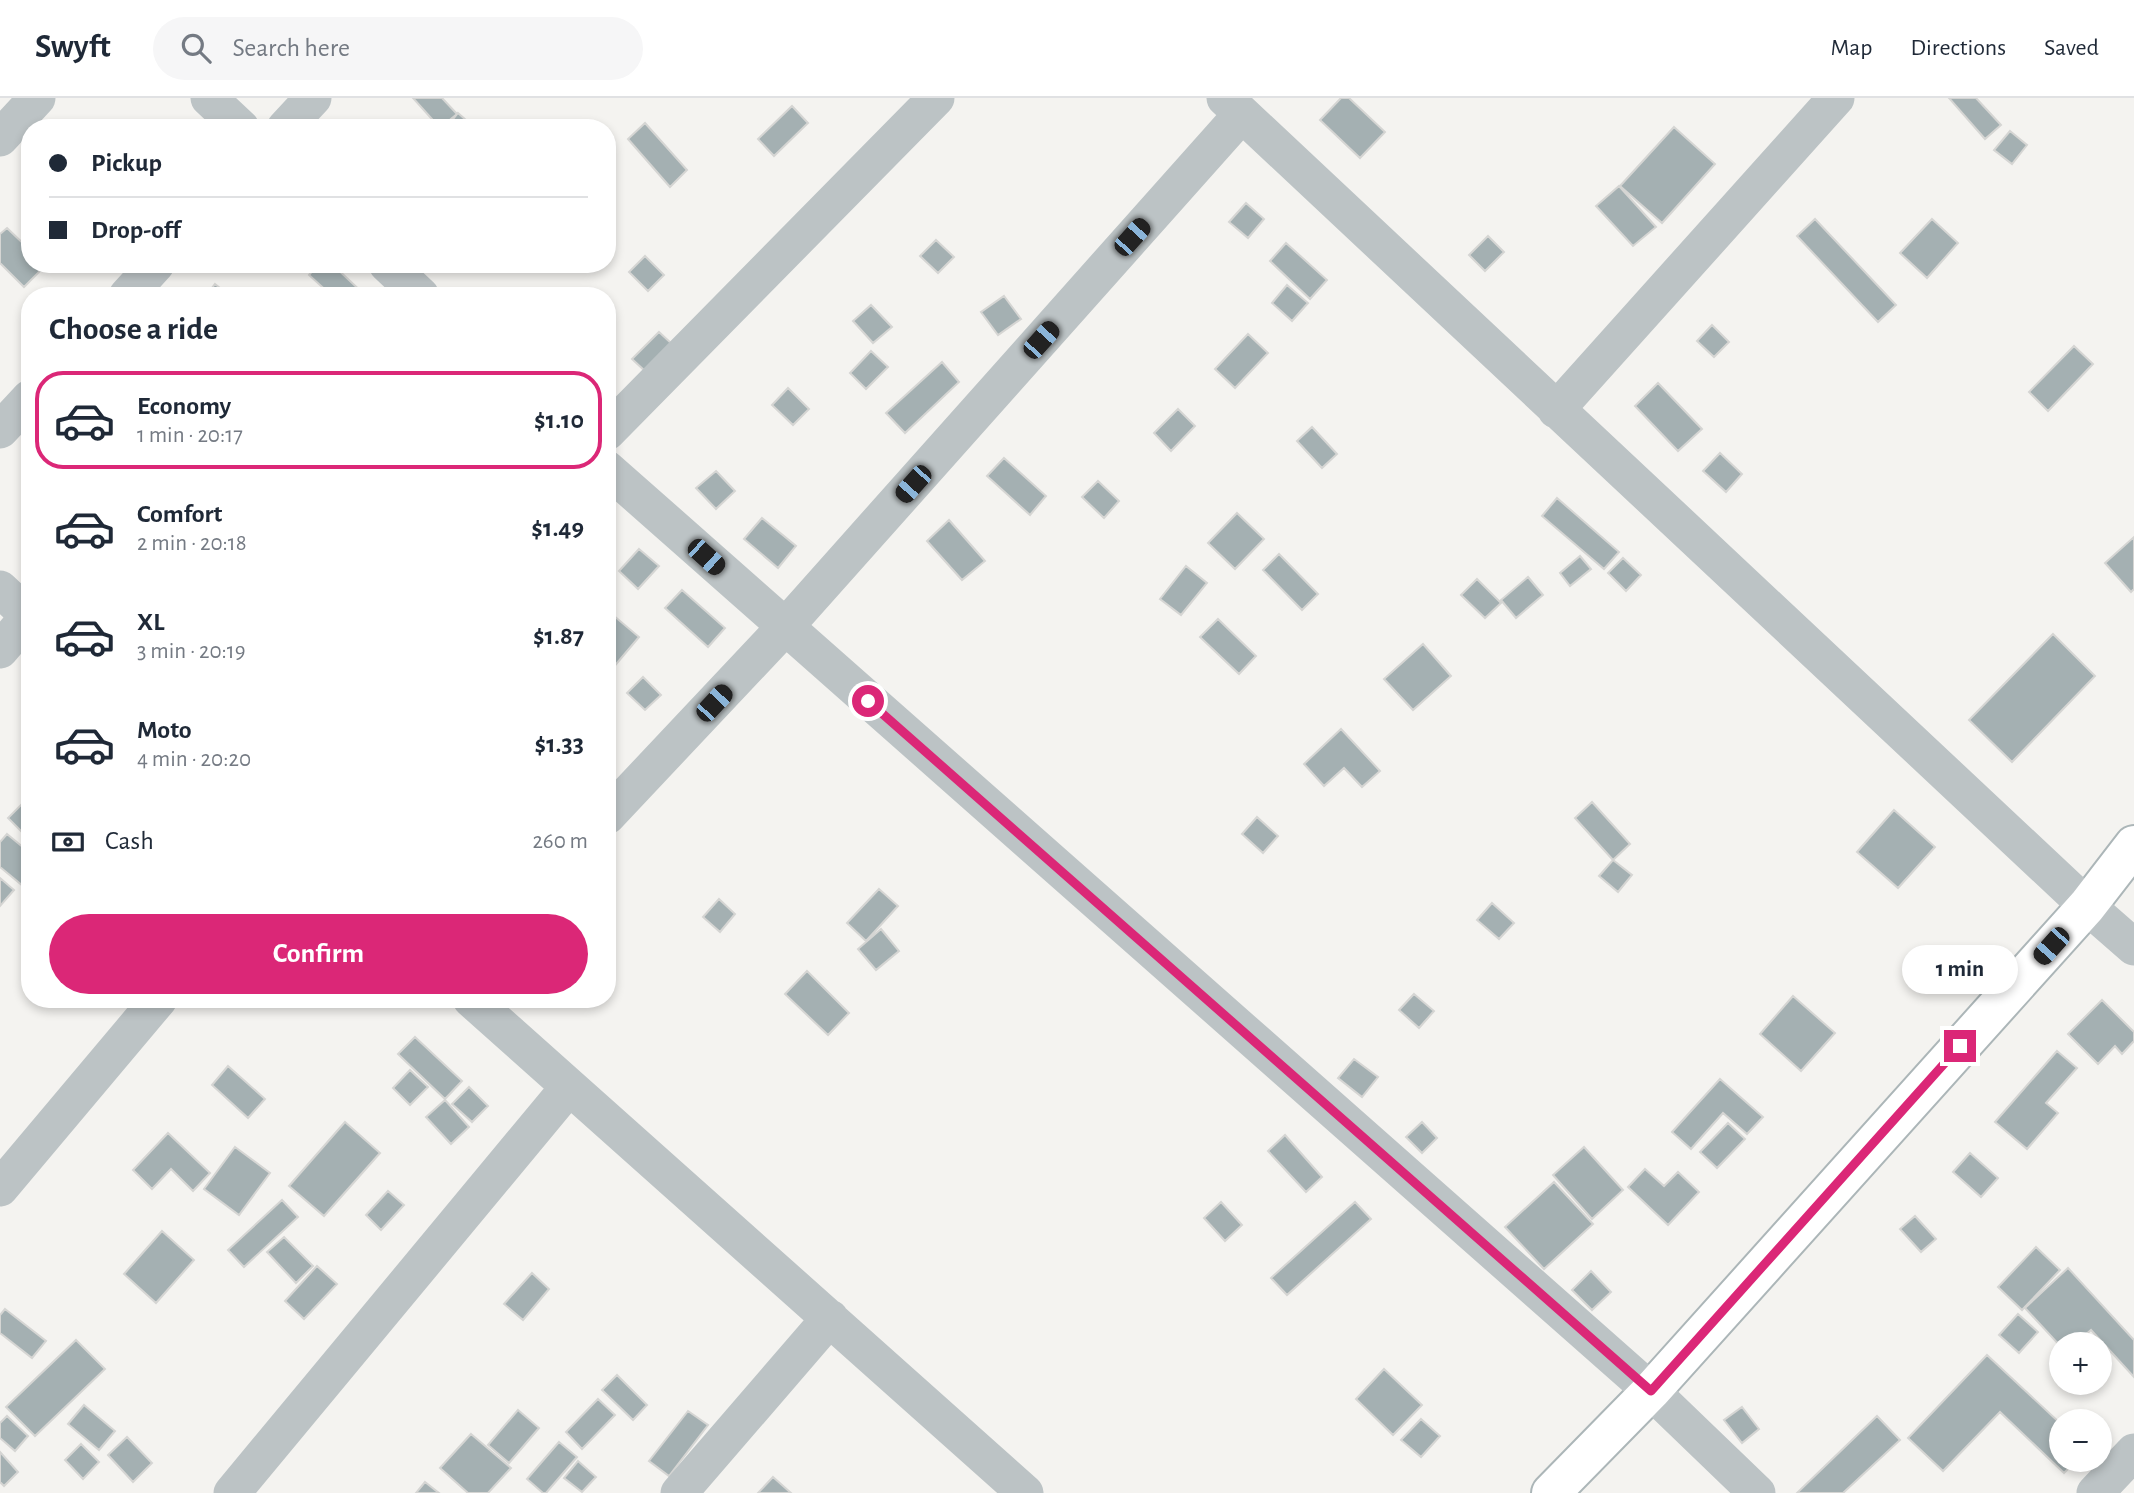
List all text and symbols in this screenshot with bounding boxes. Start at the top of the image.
search box [153,17,643,80]
icon: search [177,29,215,67]
text: Swyft [35,31,111,64]
text: Search here [233,35,350,61]
text: Map [1830,36,1872,60]
text: Directions [1910,36,2006,60]
text: Saved [2044,36,2099,60]
text: Pickup [91,150,162,176]
car [1111,214,1154,260]
text: Drop-off [91,217,180,243]
text: Choose a ride [49,313,218,345]
car [1020,317,1063,363]
icon: car [53,389,116,452]
text: Economy [137,393,231,419]
text: $1.10 [534,407,584,433]
text: 1 min · 20:17 [137,424,243,447]
car [892,461,935,507]
icon: car [53,497,116,560]
text: Comfort [137,501,222,527]
text: $1.49 [531,515,584,541]
text: 2 min · 20:18 [137,532,247,555]
car [684,535,729,579]
icon: car [53,605,116,668]
text: XL [137,609,164,635]
text: $1.87 [533,623,584,649]
text: 3 min · 20:19 [137,640,246,663]
car [692,680,737,726]
route start [852,685,884,717]
icon: car [53,713,116,776]
text: Moto [137,717,192,743]
text: $1.33 [535,731,584,757]
text: 4 min · 20:20 [137,748,251,771]
icon: cash [49,823,87,861]
text: Cash [105,828,154,854]
text: 260 m [532,830,588,853]
button: Confirm [49,914,588,994]
car [2030,923,2073,969]
callout: 1 min [1902,944,2018,993]
text: 1 min [1936,958,1984,981]
route end [1944,1030,1976,1062]
map controls [2049,1332,2112,1472]
button: + [2049,1332,2112,1395]
button: − [2049,1409,2112,1472]

